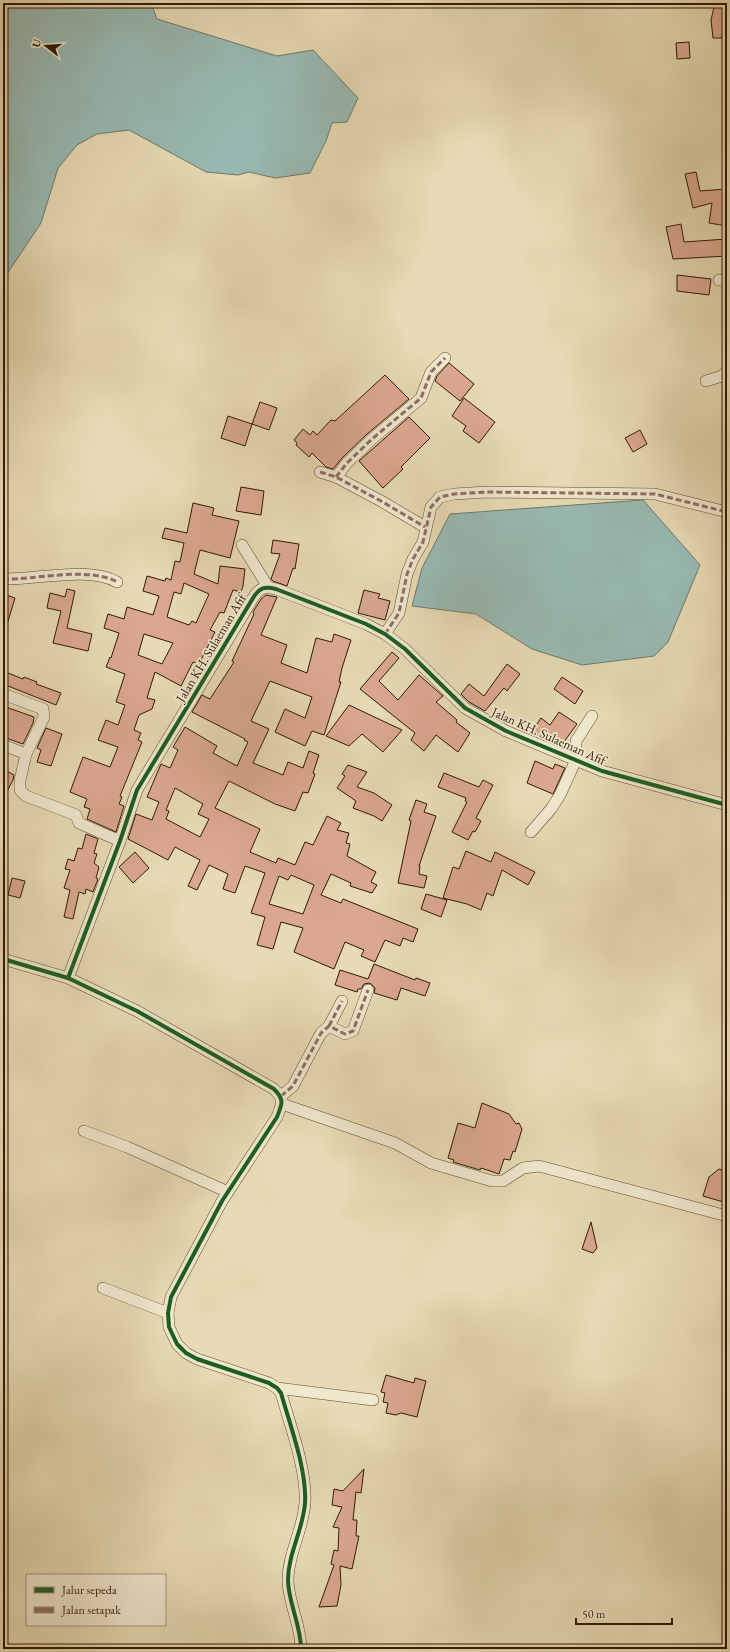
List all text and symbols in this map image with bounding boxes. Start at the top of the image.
north arrow [26,26,66,66]
text: U [29,36,45,49]
street label: Jalan KH. Sulaeman Afif [171,589,251,706]
street label: Jalan KH. Sulaeman Afif [488,703,610,770]
legend [26,1574,166,1626]
text: Jalur sepeda [61,1582,117,1598]
scale bar [576,1600,672,1626]
text: Jalan setapak [61,1602,121,1618]
text: 50 m [582,1606,606,1622]

